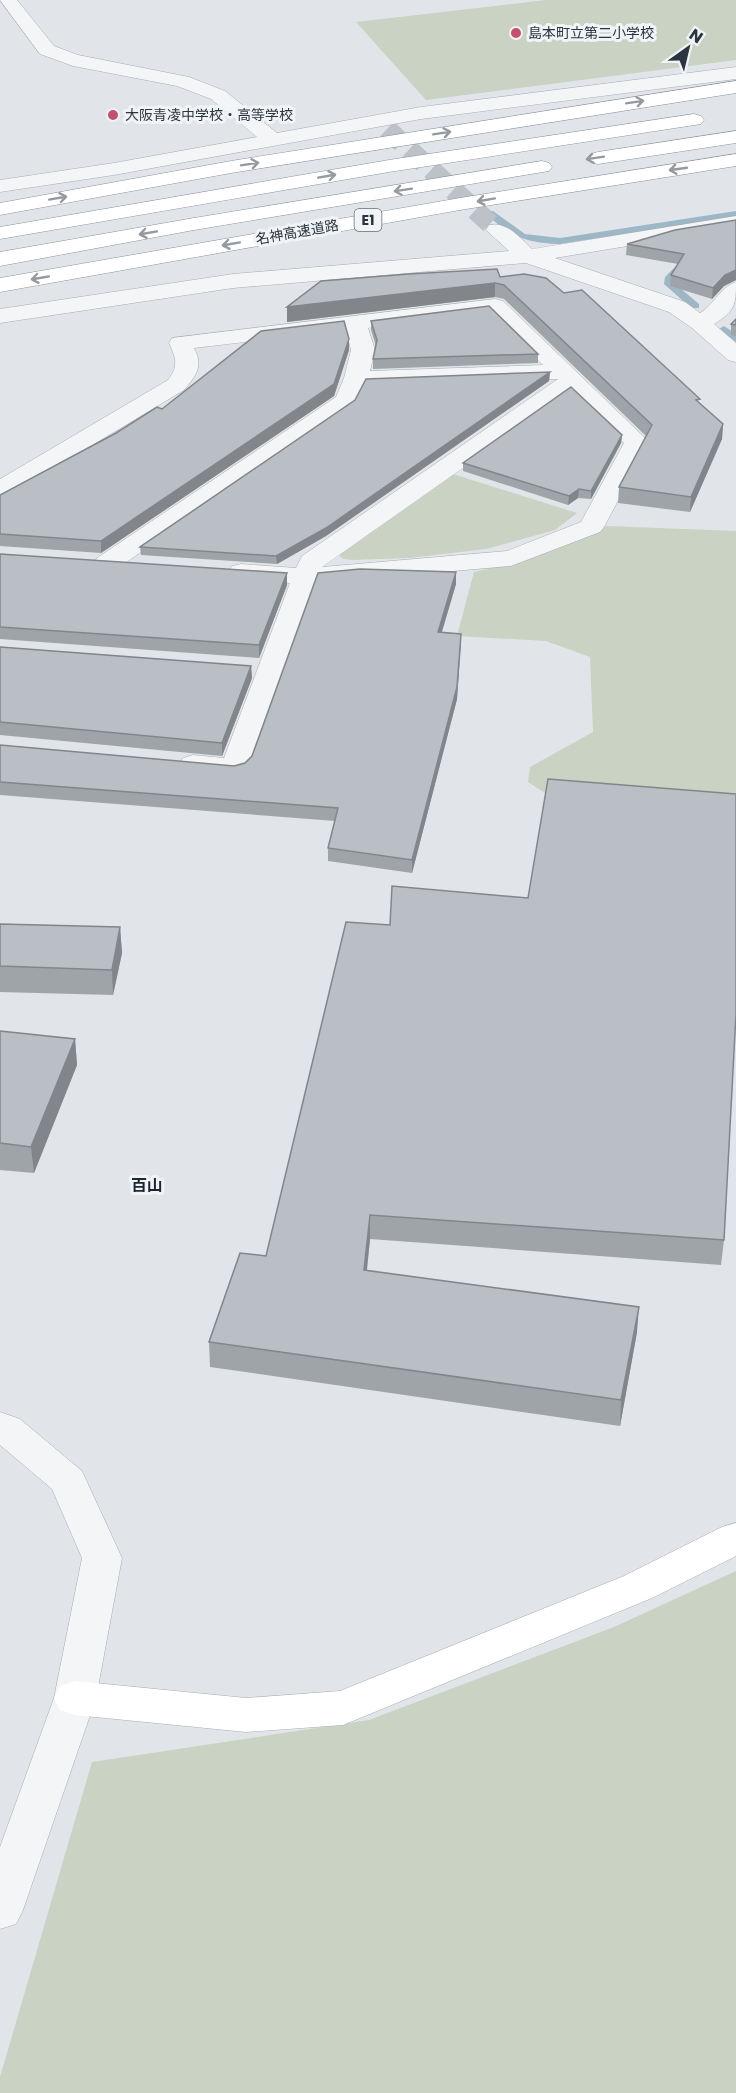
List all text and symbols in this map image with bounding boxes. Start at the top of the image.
north arrow [658,18,718,78]
place label: 島本町立第二小学校 [528,23,654,43]
text: N [685,23,708,49]
marker: 島本町立第二小学校 [509,26,523,40]
one-way arrow [624,97,644,108]
place label: 大阪青凌中学校・高等学校 [125,105,293,125]
marker: 大阪青凌中学校・高等学校 [106,108,120,122]
one-way arrow [432,127,451,138]
one-way arrow [586,153,606,164]
one-way arrow [239,159,259,170]
one-way arrow [669,163,689,174]
one-way arrow [316,171,336,182]
one-way arrow [393,185,413,196]
one-way arrow [47,193,67,204]
one-way arrow [476,195,496,206]
road number: E1 [354,209,382,231]
street label: 名神高速道路 [254,215,340,249]
one-way arrow [139,228,159,239]
one-way arrow [222,238,242,249]
one-way arrow [30,273,50,284]
district label: 百山 [131,1174,163,1197]

